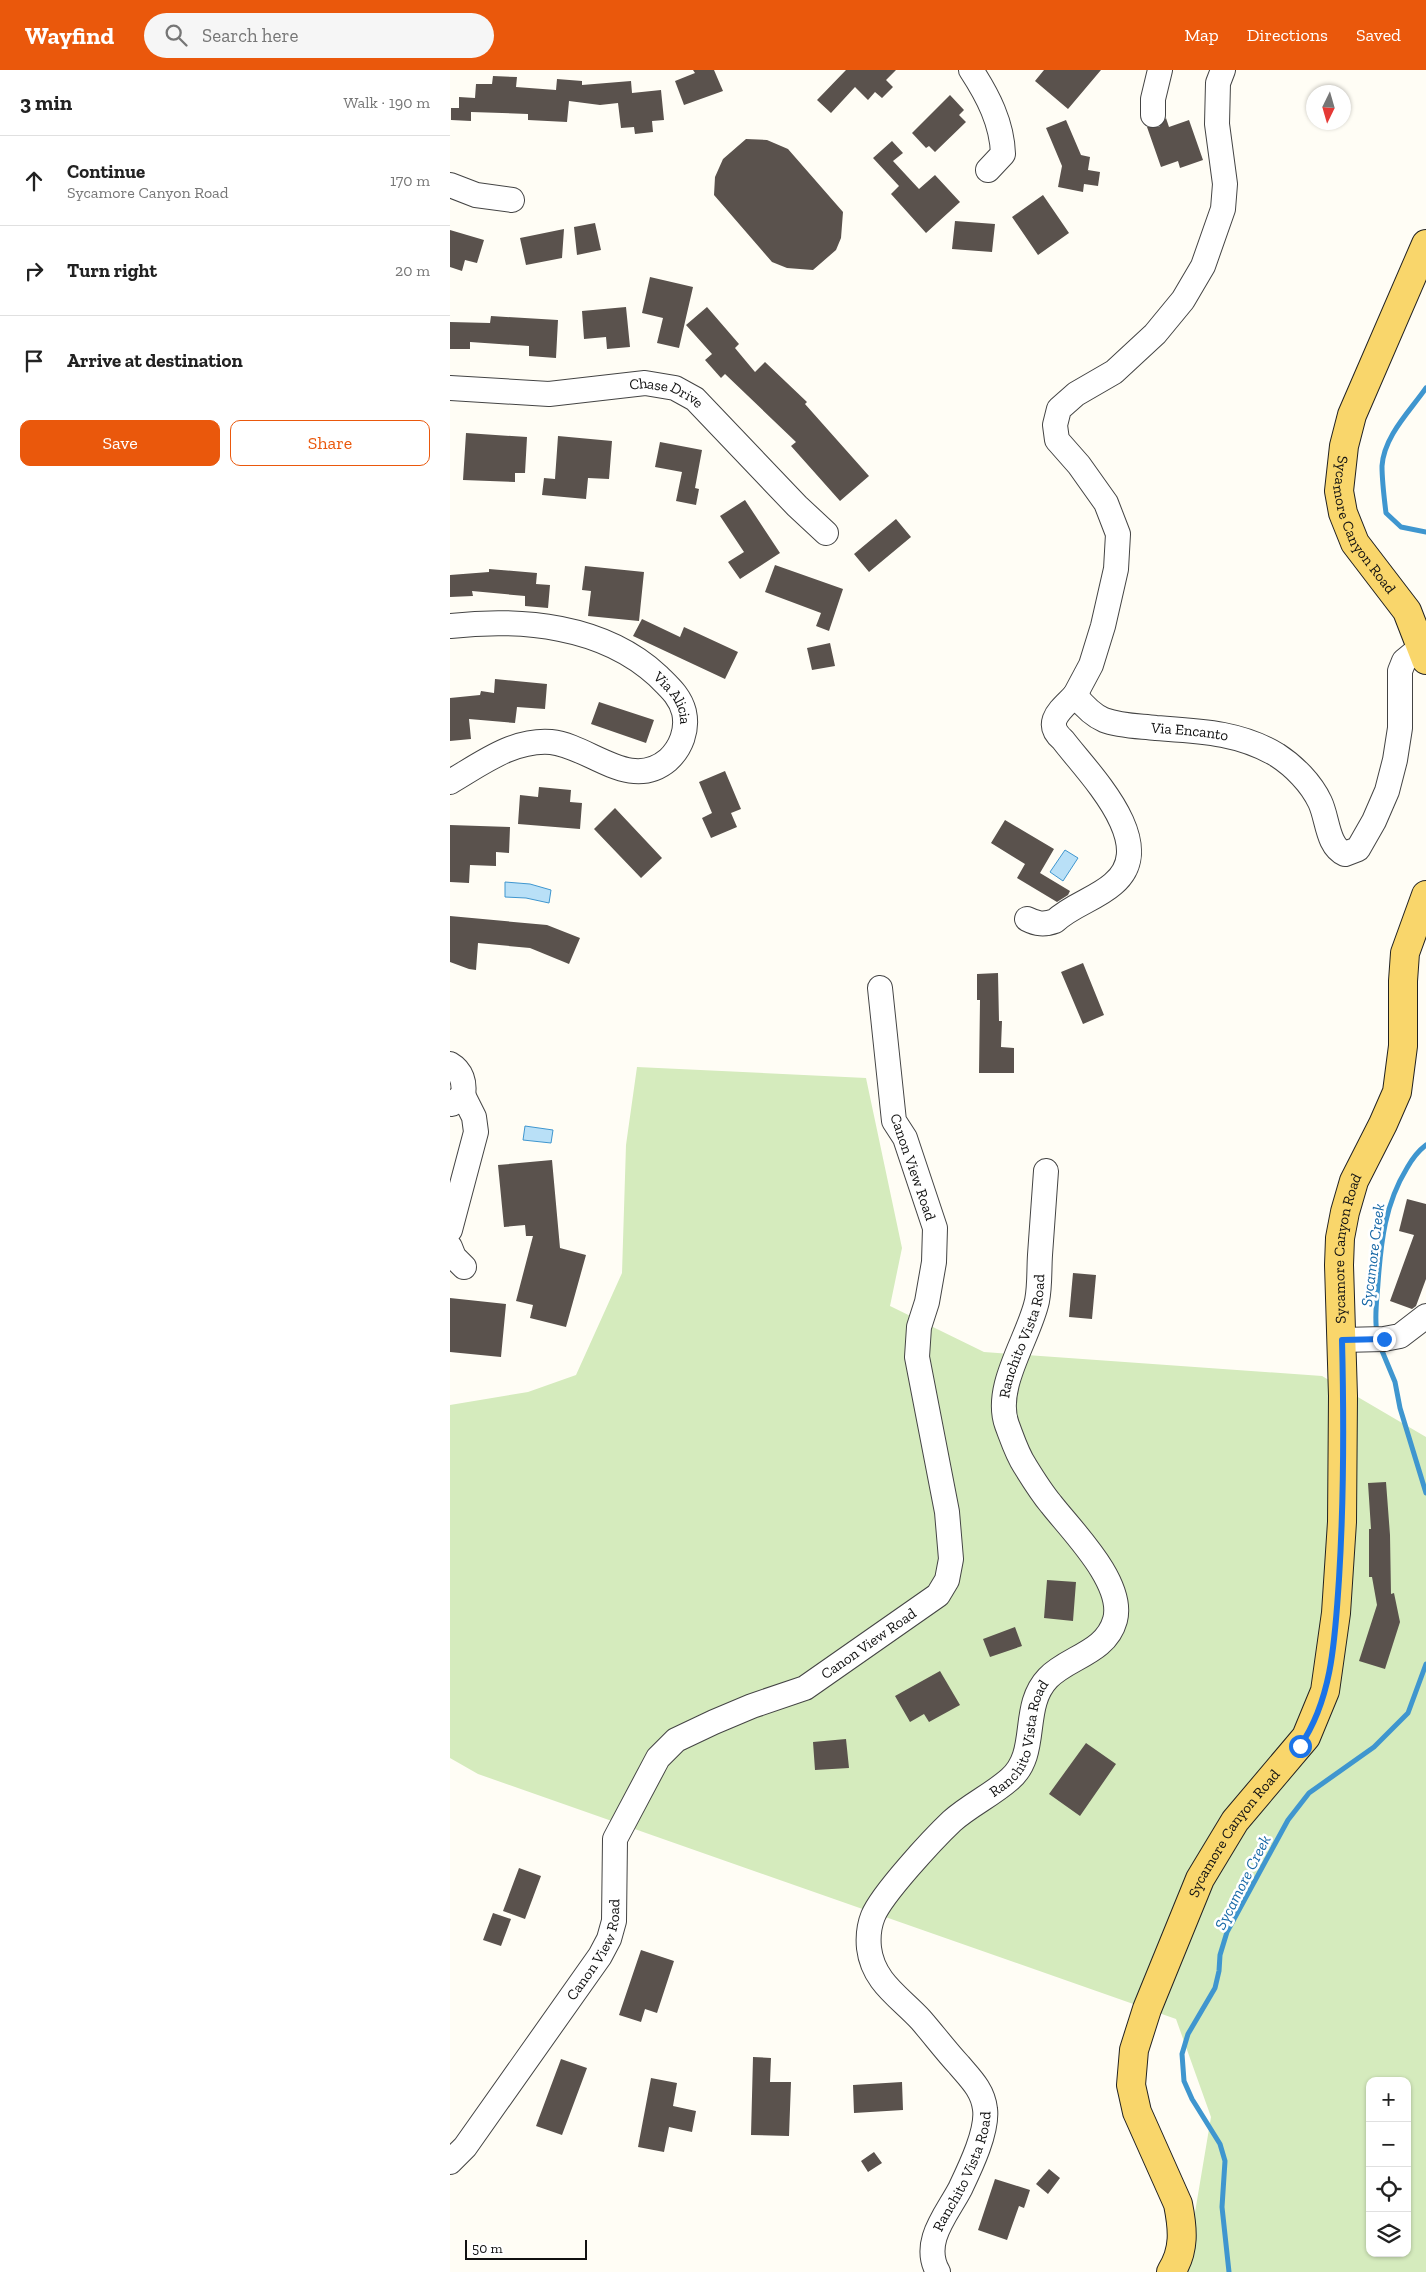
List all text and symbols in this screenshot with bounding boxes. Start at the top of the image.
search box [144,13,494,58]
text: Wayfind [25,21,114,50]
icon: search [162,21,190,49]
text: Search here [202,24,298,47]
text: Map [1184,24,1219,46]
text: Directions [1247,24,1328,46]
text: Saved [1356,24,1401,46]
north arrow [1306,85,1351,130]
text: 3 min [20,90,72,115]
text: Walk · 190 m [343,93,430,112]
text: Continue [67,160,145,183]
icon: ahead [20,167,48,195]
text: 170 m [390,171,430,190]
text: Sycamore Canyon Road [67,183,229,202]
icon: right [20,257,48,285]
text: Turn right [67,259,157,282]
text: 20 m [395,261,430,280]
icon: arrive [20,347,48,375]
text: Arrive at destination [67,349,243,372]
street label: Chase Drive [628,374,708,412]
button: Save [20,420,220,466]
button: Share [230,420,430,466]
street label: Sycamore Canyon Road [1329,455,1400,598]
street label: Via Alicia [649,667,694,725]
street label: Via Encanto [1149,718,1230,745]
street label: Canon View Road [886,1111,940,1224]
street label: Sycamore Canyon Road [1330,1170,1366,1324]
water label: Sycamore Creek [1357,1202,1388,1308]
street label: Ranchito Vista Road [995,1273,1048,1399]
route end [1373,1328,1396,1351]
street label: Canon View Road [817,1604,920,1683]
street label: Ranchito Vista Road [986,1676,1053,1801]
route start [1289,1735,1312,1758]
street label: Sycamore Canyon Road [1184,1765,1284,1900]
water label: Sycamore Creek [1210,1832,1274,1933]
street label: Canon View Road [563,1898,623,2004]
map controls [1366,2077,1411,2257]
button: + [1366,2077,1411,2122]
street label: Ranchito Vista Road [929,2110,994,2234]
button: − [1366,2122,1411,2167]
button: locate [1366,2167,1411,2212]
button: layers [1366,2212,1411,2257]
scale bar [465,2237,588,2260]
text: 50 m [472,2240,503,2257]

